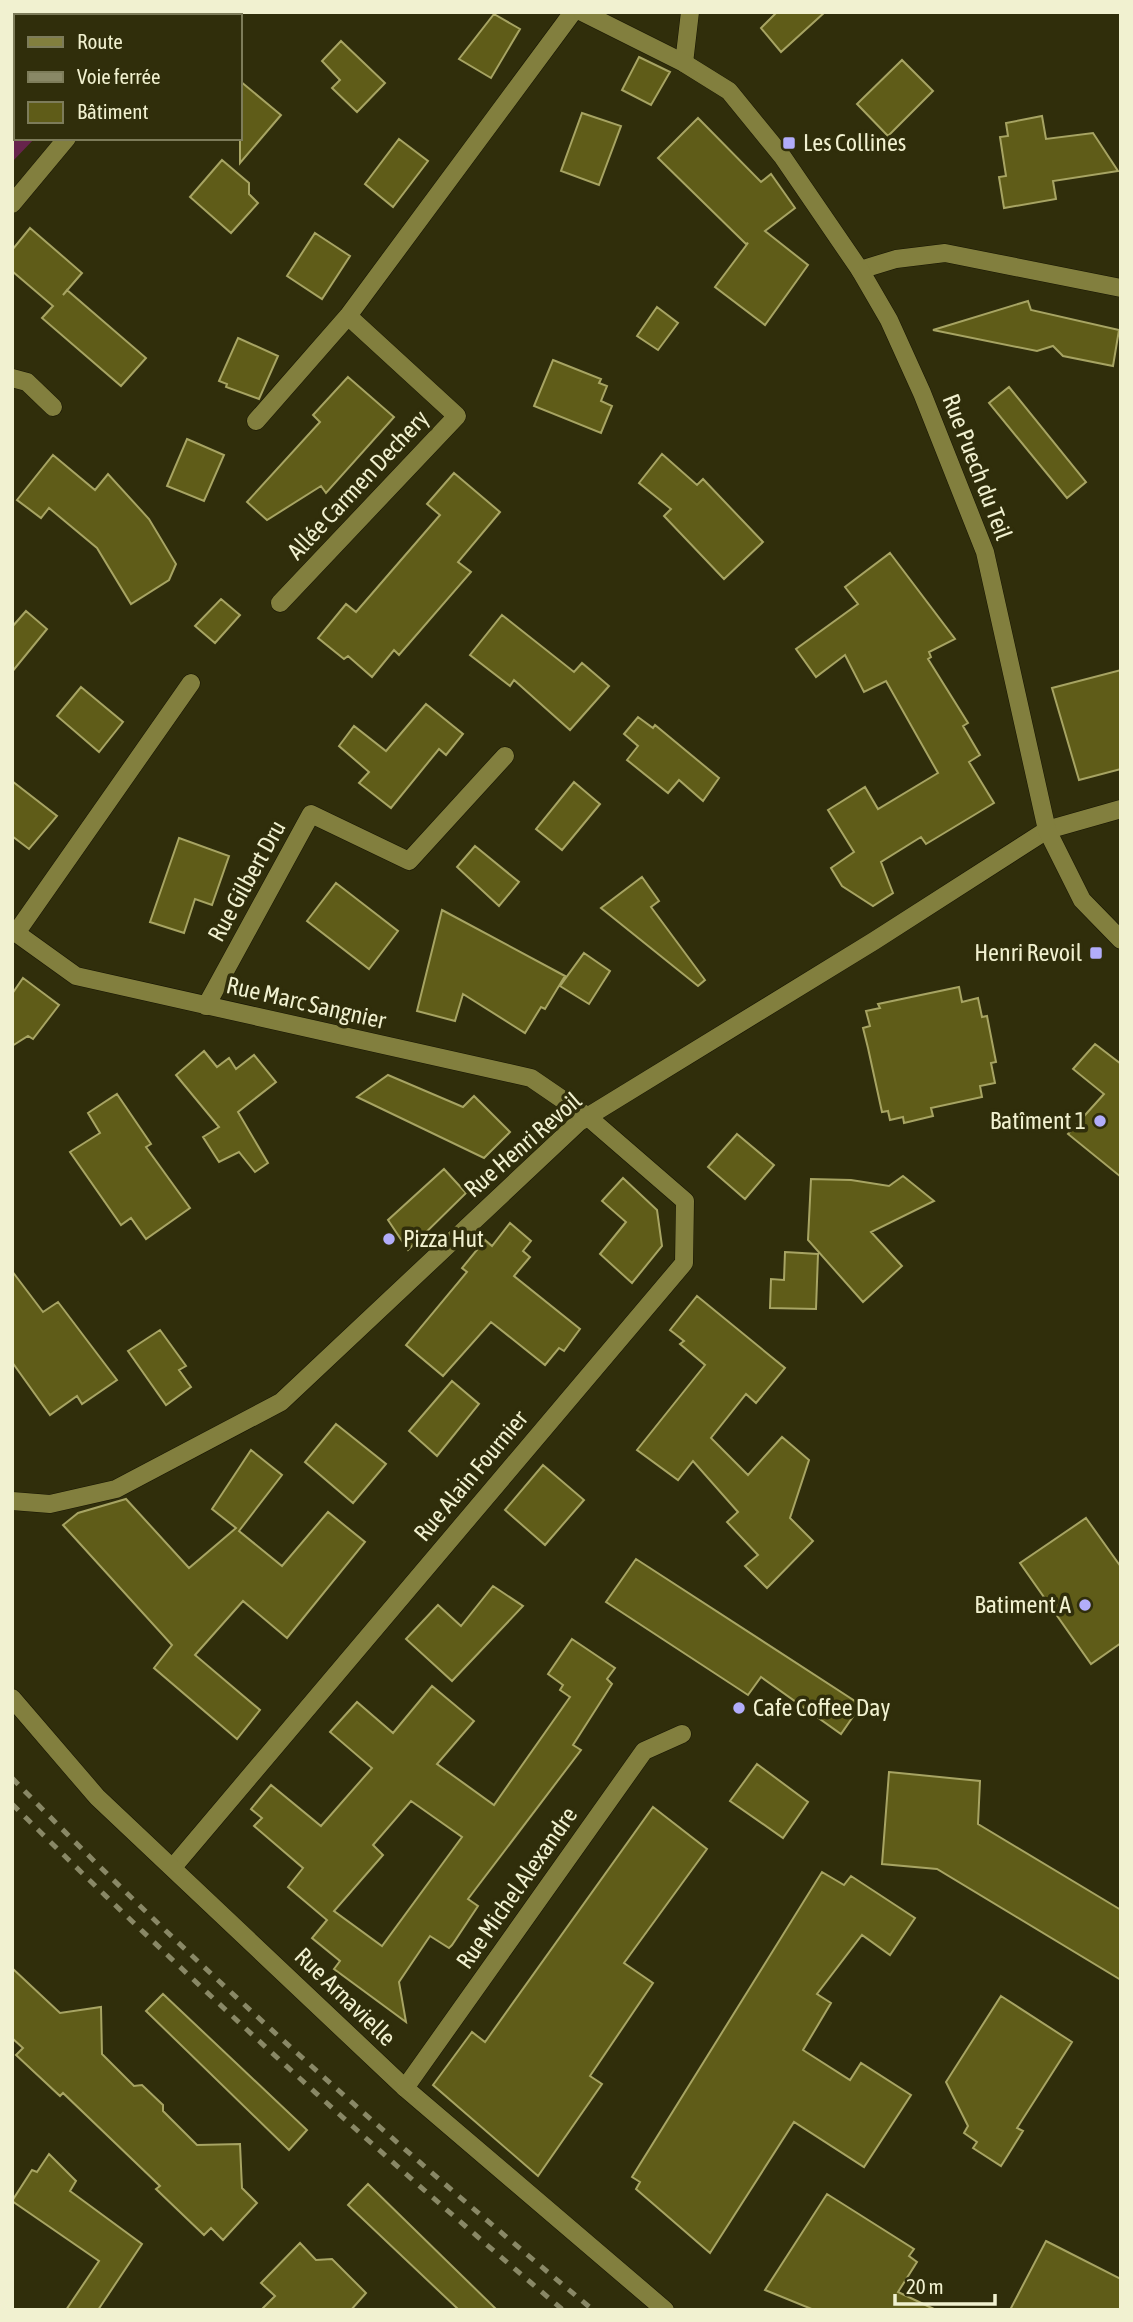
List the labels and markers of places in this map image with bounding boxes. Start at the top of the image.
place label: Les Collines [803,129,906,156]
marker: Les Collines [781,135,797,151]
place label: Henri Revoil [974,939,1083,966]
marker: Henri Revoil [1088,945,1104,961]
place label: Batîment 1 [990,1107,1086,1134]
marker: Batîment 1 [1092,1113,1108,1129]
place label: Pizza Hut [403,1225,484,1252]
marker: Pizza Hut [381,1231,397,1247]
place label: Batiment A [974,1591,1071,1618]
marker: Batiment A [1077,1597,1093,1613]
place label: Cafe Coffee Day [753,1694,890,1721]
marker: Cafe Coffee Day [731,1700,747,1716]

